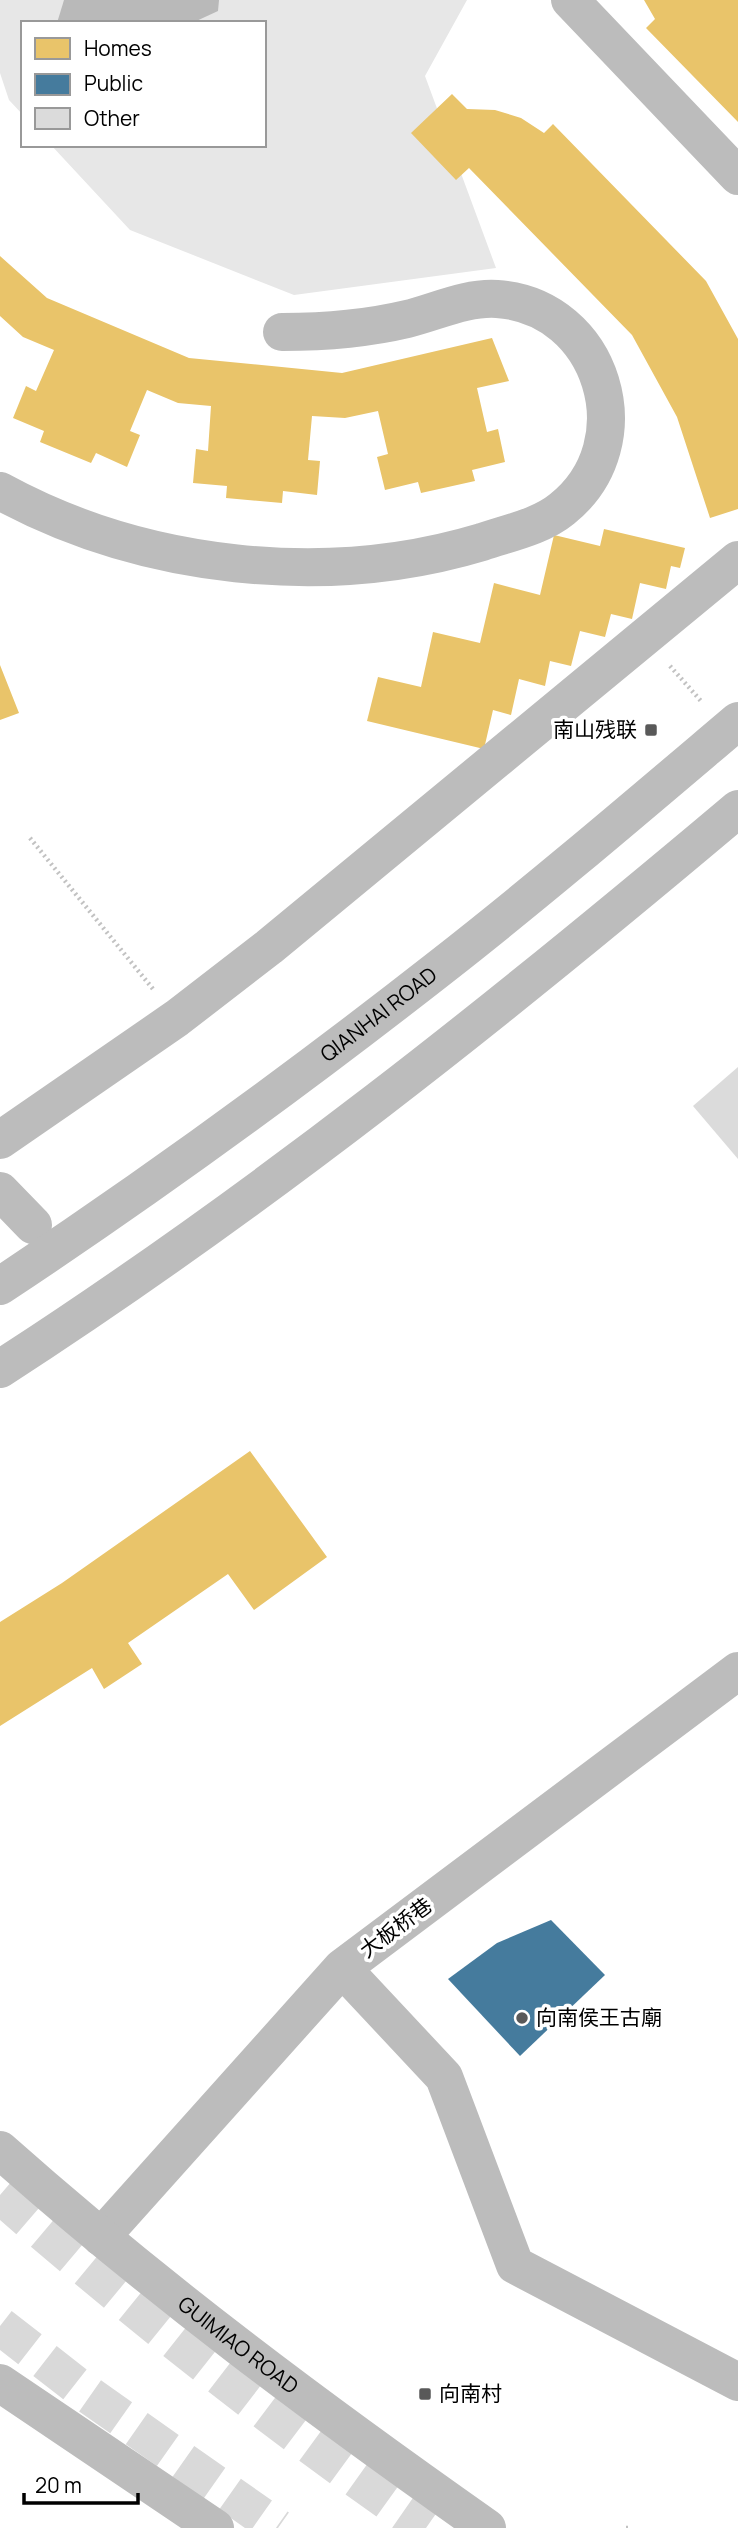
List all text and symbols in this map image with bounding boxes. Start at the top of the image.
legend [21,21,266,147]
text: Homes [84,34,152,62]
text: Public [84,69,143,97]
text: Other [84,104,140,132]
place label: 南山残联 [553,715,637,743]
marker: 南山残联 [643,722,659,738]
street label: QIANHAI ROAD [314,960,442,1068]
street label: 大板桥巷 [353,1891,437,1964]
place label: 向南侯王古廟 [536,2003,662,2031]
marker: 向南侯王古廟 [514,2010,530,2026]
street label: GUIMIAO ROAD [173,2289,304,2400]
place label: 向南村 [439,2379,502,2407]
marker: 向南村 [417,2386,433,2402]
scale bar [24,2462,138,2506]
text: 20 m [35,2471,82,2499]

